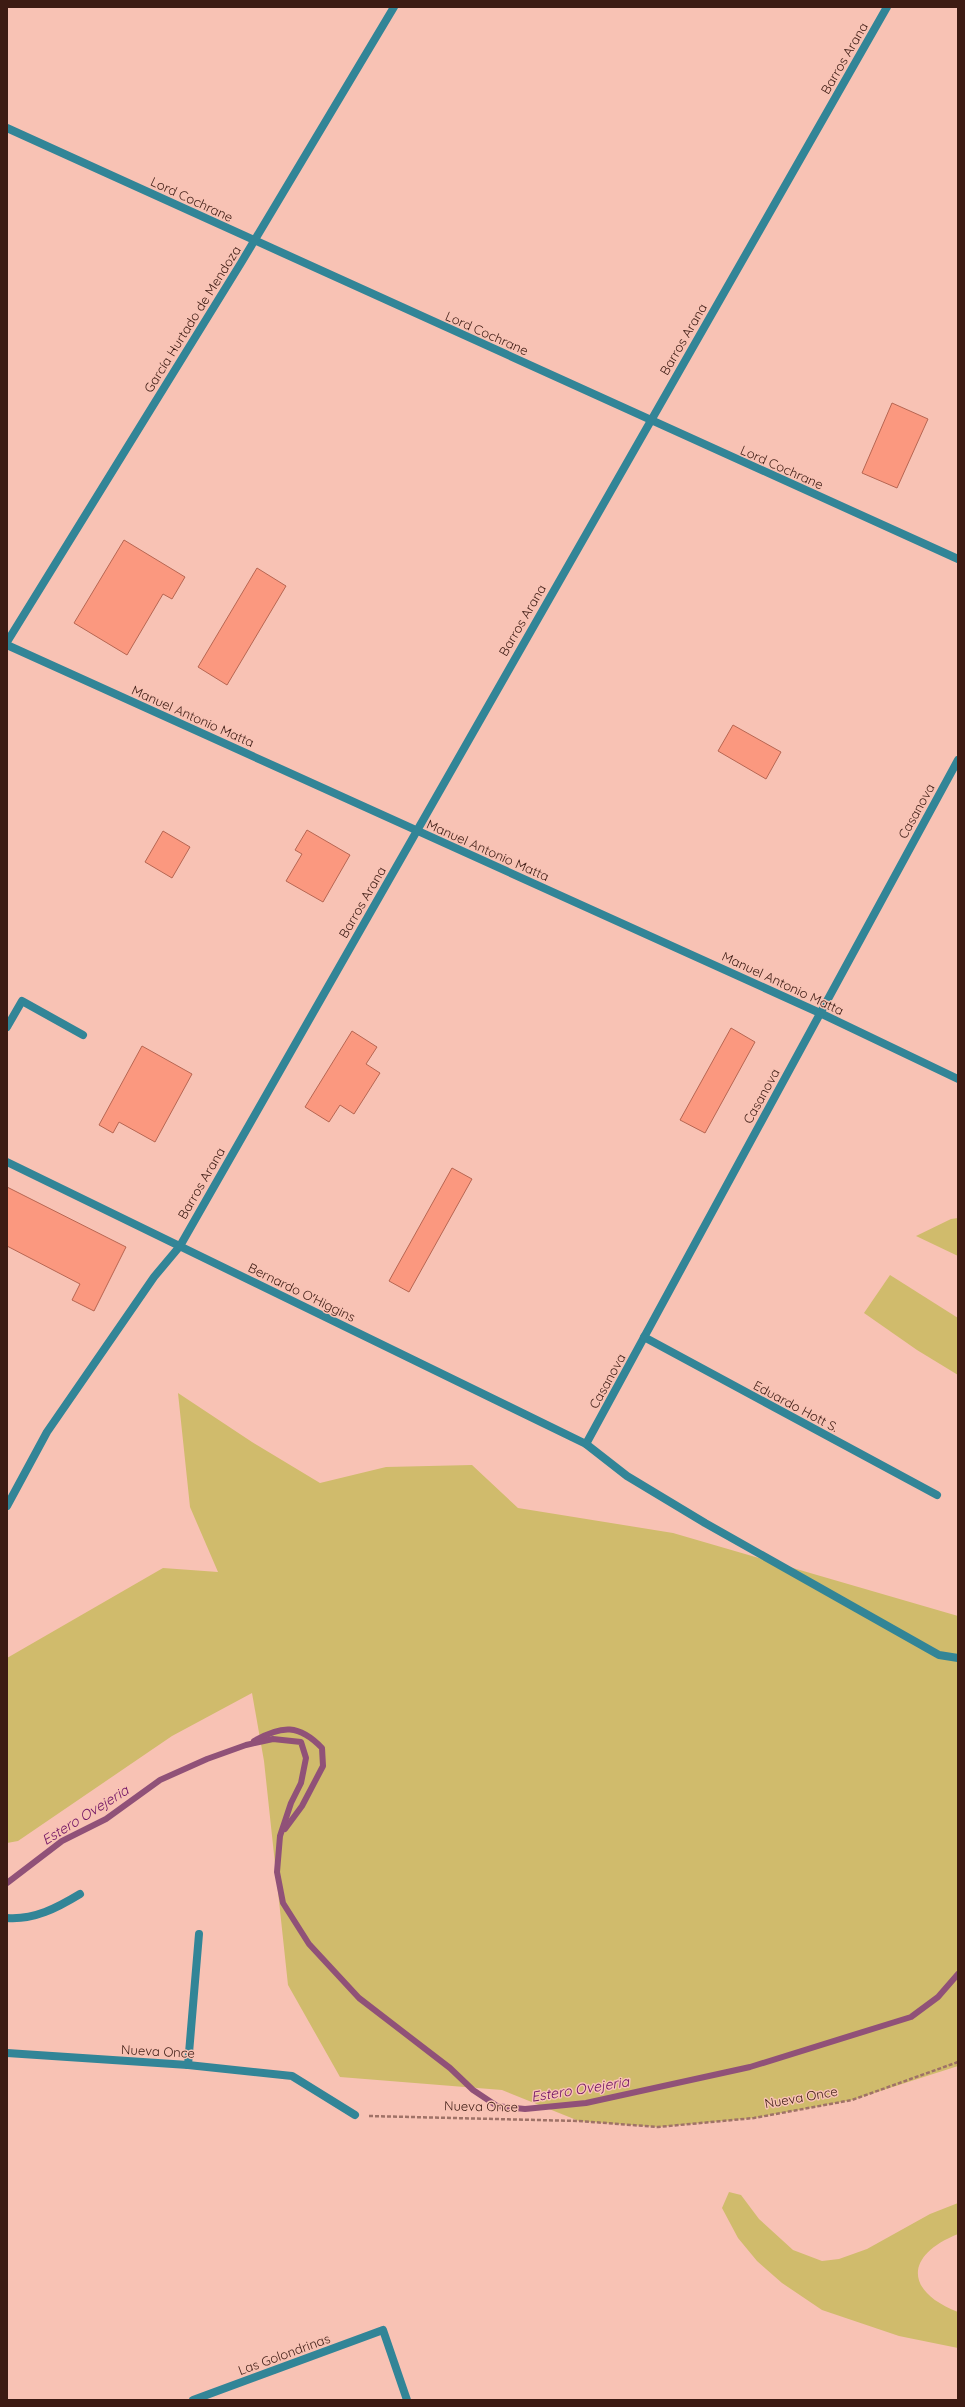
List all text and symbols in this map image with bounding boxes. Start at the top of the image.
street label: Barros Arana [817,19,871,97]
street label: Lord Cochrane [148,173,236,225]
street label: García Hurtado de Mendoza [140,243,244,395]
street label: Barros Arana [656,300,710,378]
street label: Lord Cochrane [443,308,531,358]
street label: Lord Cochrane [738,442,826,492]
street label: Barros Arana [495,581,549,659]
street label: Manuel Antonio Matta [129,682,257,750]
street label: Casanova [894,781,938,841]
street label: Manuel Antonio Matta [424,816,552,884]
street label: Barros Arana [335,863,389,941]
street label: Manuel Antonio Matta [720,948,846,1018]
street label: Casanova [739,1066,783,1126]
street label: Barros Arana [174,1144,228,1222]
street label: Bernardo O'Higgins [246,1259,358,1325]
street label: Casanova [585,1351,629,1411]
street label: Eduardo Hott S. [751,1377,841,1435]
water label: Estero Ovejeria [38,1780,133,1849]
street label: Nueva Once [121,2041,195,2061]
water label: Estero Ovejeria [530,2072,632,2106]
street label: Nueva Once [763,2083,839,2111]
street label: Nueva Once [444,2097,518,2115]
street label: Las Golondrinas [236,2330,332,2378]

